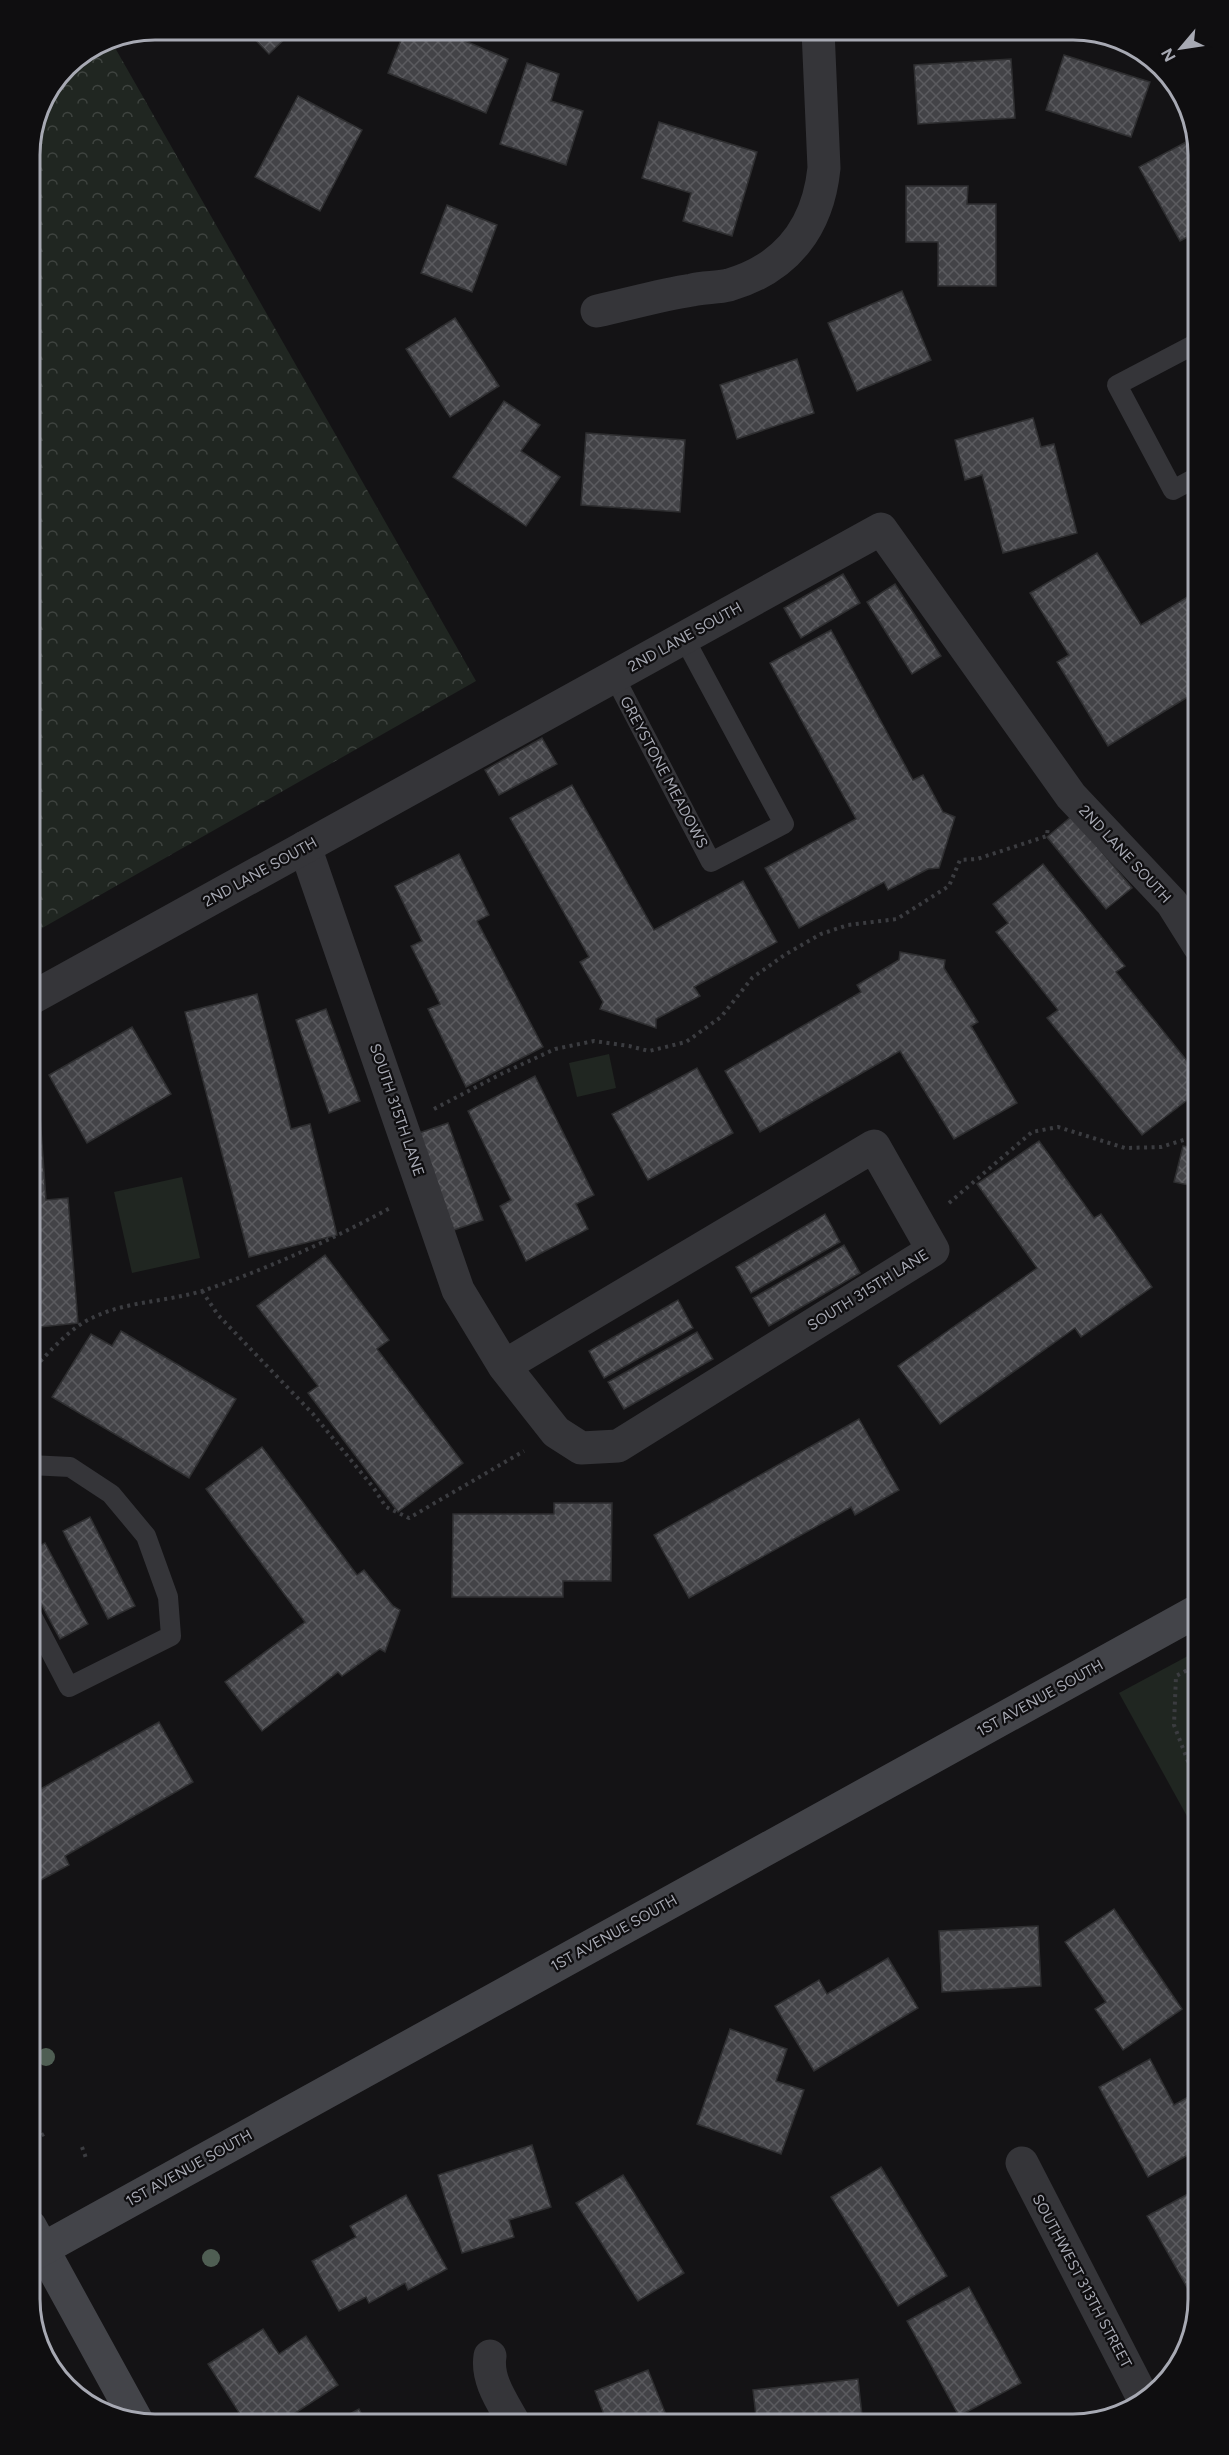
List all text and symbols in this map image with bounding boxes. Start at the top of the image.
north arrow [1151,18,1211,78]
text: N [1157,45,1180,65]
street label: 2ND LANE SOUTH [625,598,745,676]
street label: GREYSTONE MEADOWS [616,693,712,851]
street label: 2ND LANE SOUTH [1075,801,1175,907]
street label: 2ND LANE SOUTH [200,833,320,911]
street label: SOUTH 315TH LANE [366,1041,428,1179]
street label: SOUTH 315TH LANE [804,1245,932,1335]
street label: 1ST AVENUE SOUTH [974,1656,1106,1740]
street label: 1ST AVENUE SOUTH [548,1891,680,1975]
street label: 1ST AVENUE SOUTH [123,2126,255,2210]
street label: SOUTHWEST 313TH STREET [1029,2191,1136,2372]

